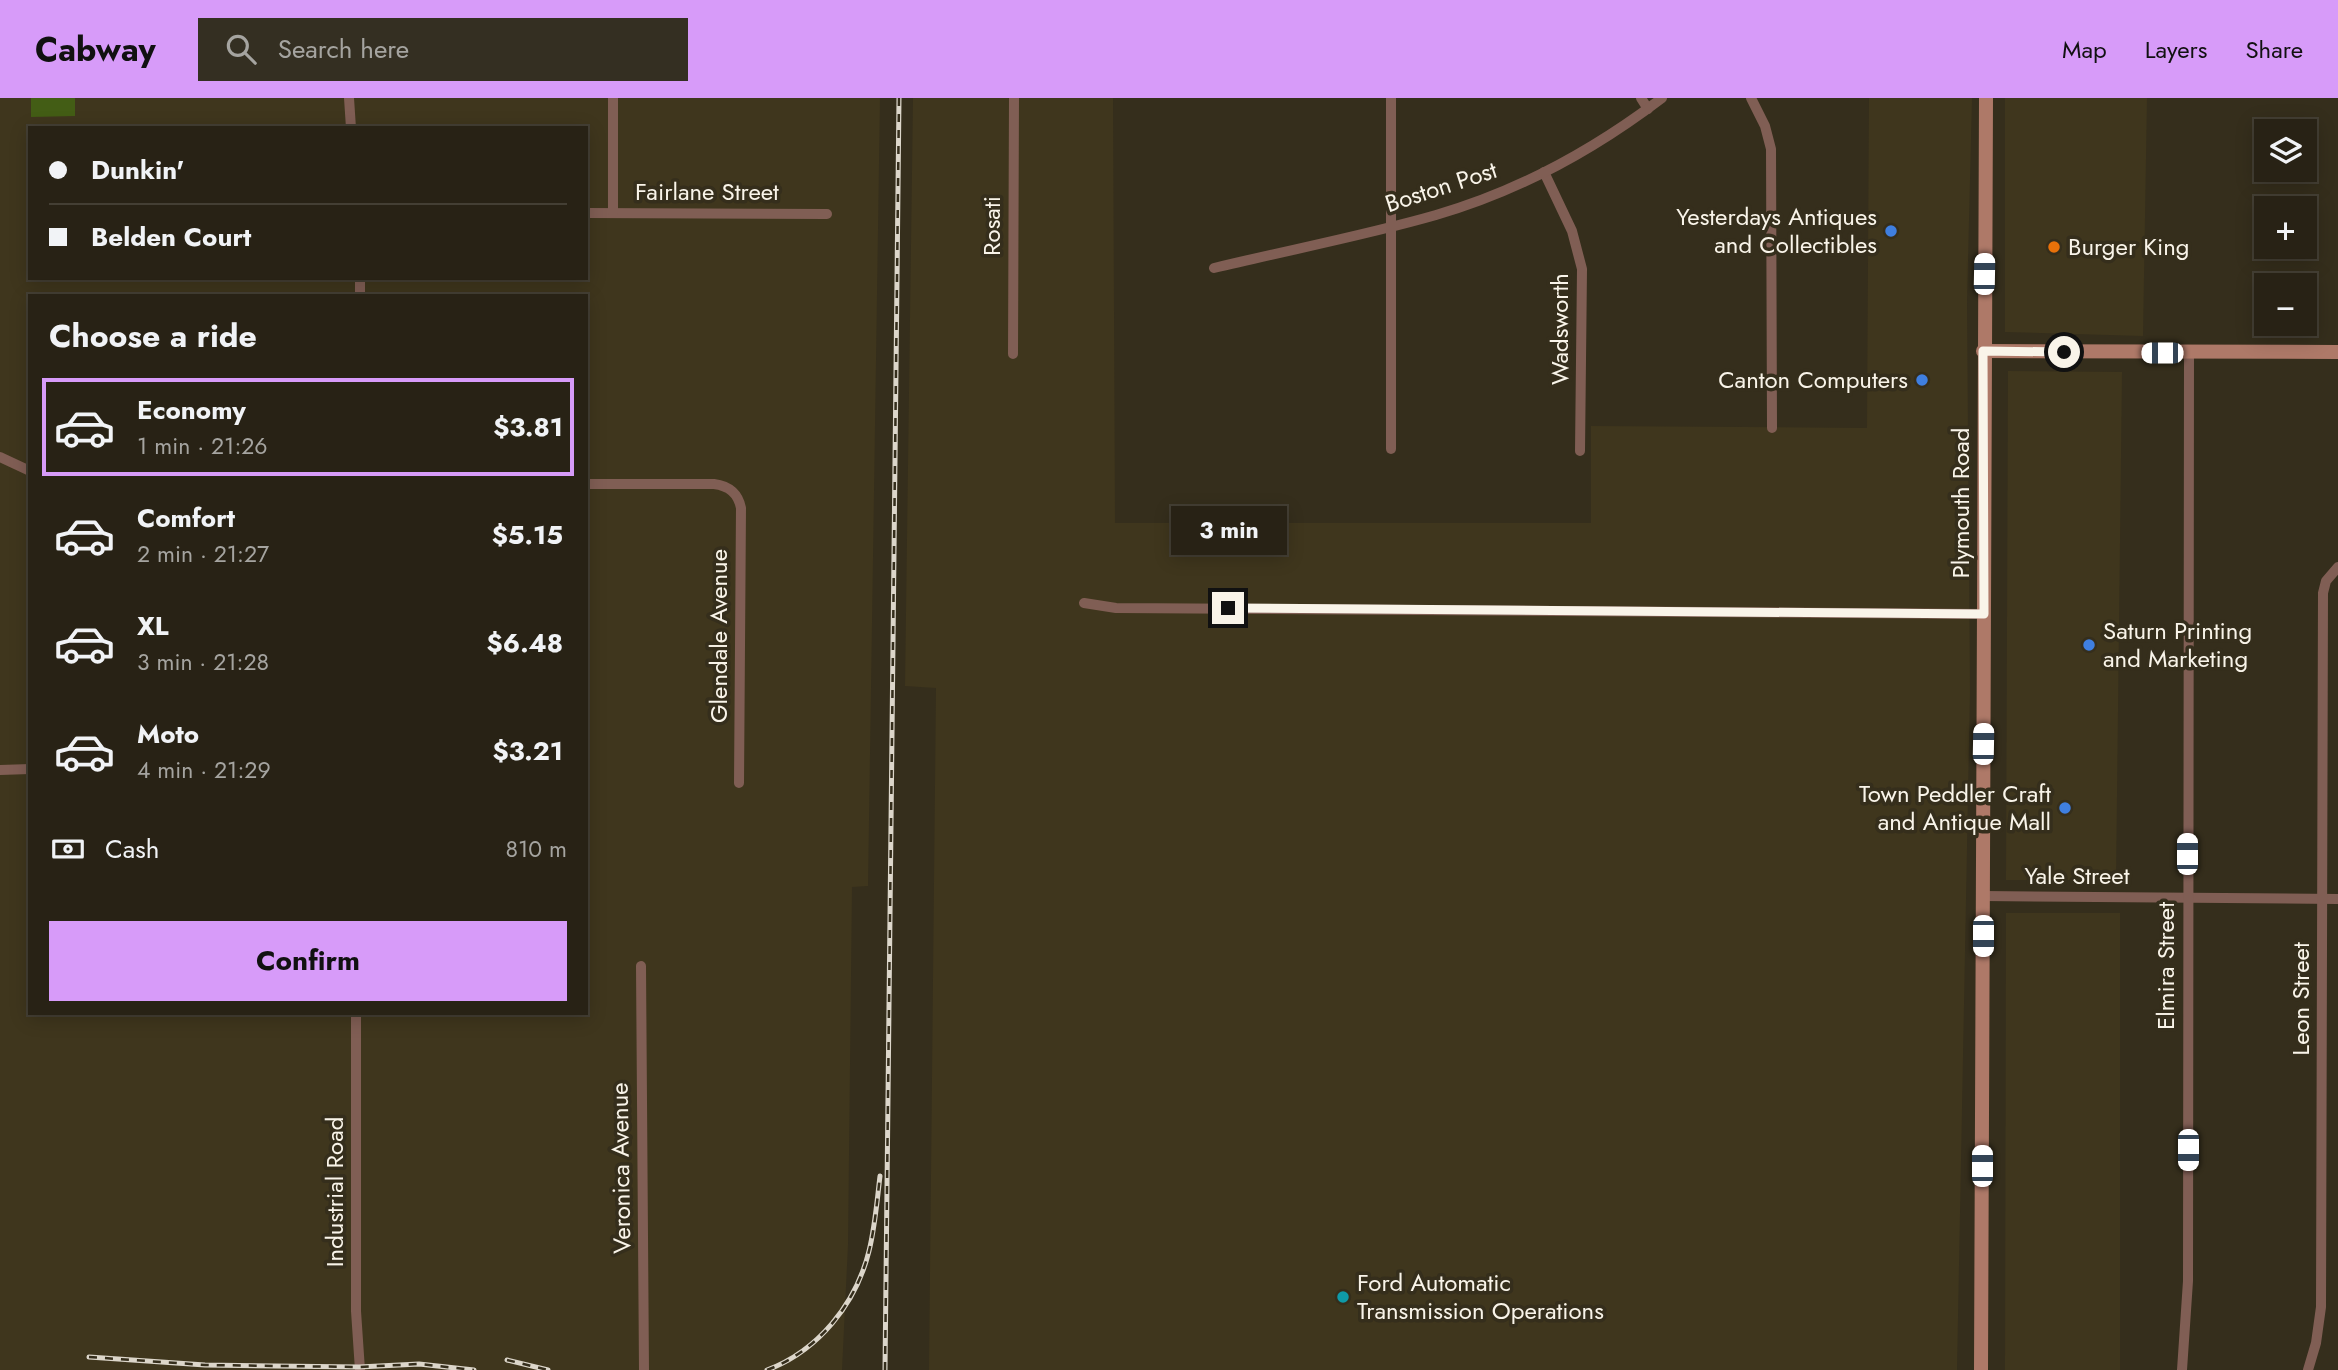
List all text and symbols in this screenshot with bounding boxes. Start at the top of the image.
search box [198,18,688,81]
text: Cabway [35,26,156,73]
icon: search [222,30,260,68]
text: Search here [278,30,409,68]
text: Map [2062,32,2107,67]
text: Layers [2145,32,2207,67]
text: Share [2245,32,2303,67]
map controls [2254,119,2317,336]
button: layers [2254,119,2317,182]
text: Dunkin' [91,151,184,189]
street label: Boston Post [1380,152,1502,221]
street label: Fairlane Street [635,174,779,209]
street label: Rosati [974,196,1009,256]
button: + [2254,196,2317,259]
place label: Yesterdays Antiques and Collectibles [1676,199,1877,262]
text: Belden Court [91,218,251,256]
marker: Yesterdays Antiques and Collectibles [1883,223,1899,239]
place label: Burger King [2068,229,2189,264]
marker: Burger King [2046,239,2062,255]
car [1974,253,1995,295]
street label: Wadsworth [1542,273,1577,385]
button: − [2254,273,2317,336]
text: Choose a ride [49,313,257,359]
route start [2048,336,2080,368]
car [2142,343,2184,364]
place label: Canton Computers [1718,362,1908,397]
marker: Canton Computers [1914,372,1930,388]
text: Economy [137,391,246,429]
icon: car [53,396,116,459]
text: $3.81 [493,408,563,446]
street label: Plymouth Road [1943,428,1978,578]
text: 1 min · 21:26 [137,429,268,463]
text: Comfort [137,499,235,537]
icon: car [53,504,116,567]
callout: 3 min [1170,506,1286,556]
text: 3 min [1199,513,1259,547]
text: $5.15 [492,516,563,554]
text: 2 min · 21:27 [137,537,269,571]
street label: Glendale Avenue [701,549,736,723]
route end [1212,592,1244,624]
text: XL [137,607,169,645]
icon: car [53,612,116,675]
place label: Saturn Printing and Marketing [2103,613,2252,676]
text: $6.48 [487,624,563,662]
marker: Saturn Printing and Marketing [2081,637,2097,653]
text: 3 min · 21:28 [137,645,269,679]
text: Moto [137,715,199,753]
icon: car [53,720,116,783]
car [1973,723,1994,765]
text: $3.21 [492,732,563,770]
text: 4 min · 21:29 [137,753,271,787]
place label: Town Peddler Craft and Antique Mall [1859,776,2051,839]
marker: Town Peddler Craft and Antique Mall [2057,800,2073,816]
icon: cash [49,830,87,868]
text: Cash [105,830,159,868]
text: 810 m [505,832,567,866]
car [2177,833,2198,875]
street label: Yale Street [2025,858,2130,893]
street label: Elmira Street [2148,902,2183,1030]
car [1973,915,1994,957]
button: Confirm [49,921,567,1001]
street label: Leon Street [2283,942,2318,1056]
street label: Veronica Avenue [602,1082,639,1254]
street label: Industrial Road [317,1117,352,1267]
car [2178,1129,2199,1171]
car [1972,1145,1993,1187]
place label: Ford Automatic Transmission Operations [1357,1265,1604,1328]
marker: Ford Automatic Transmission Operations [1335,1289,1351,1305]

